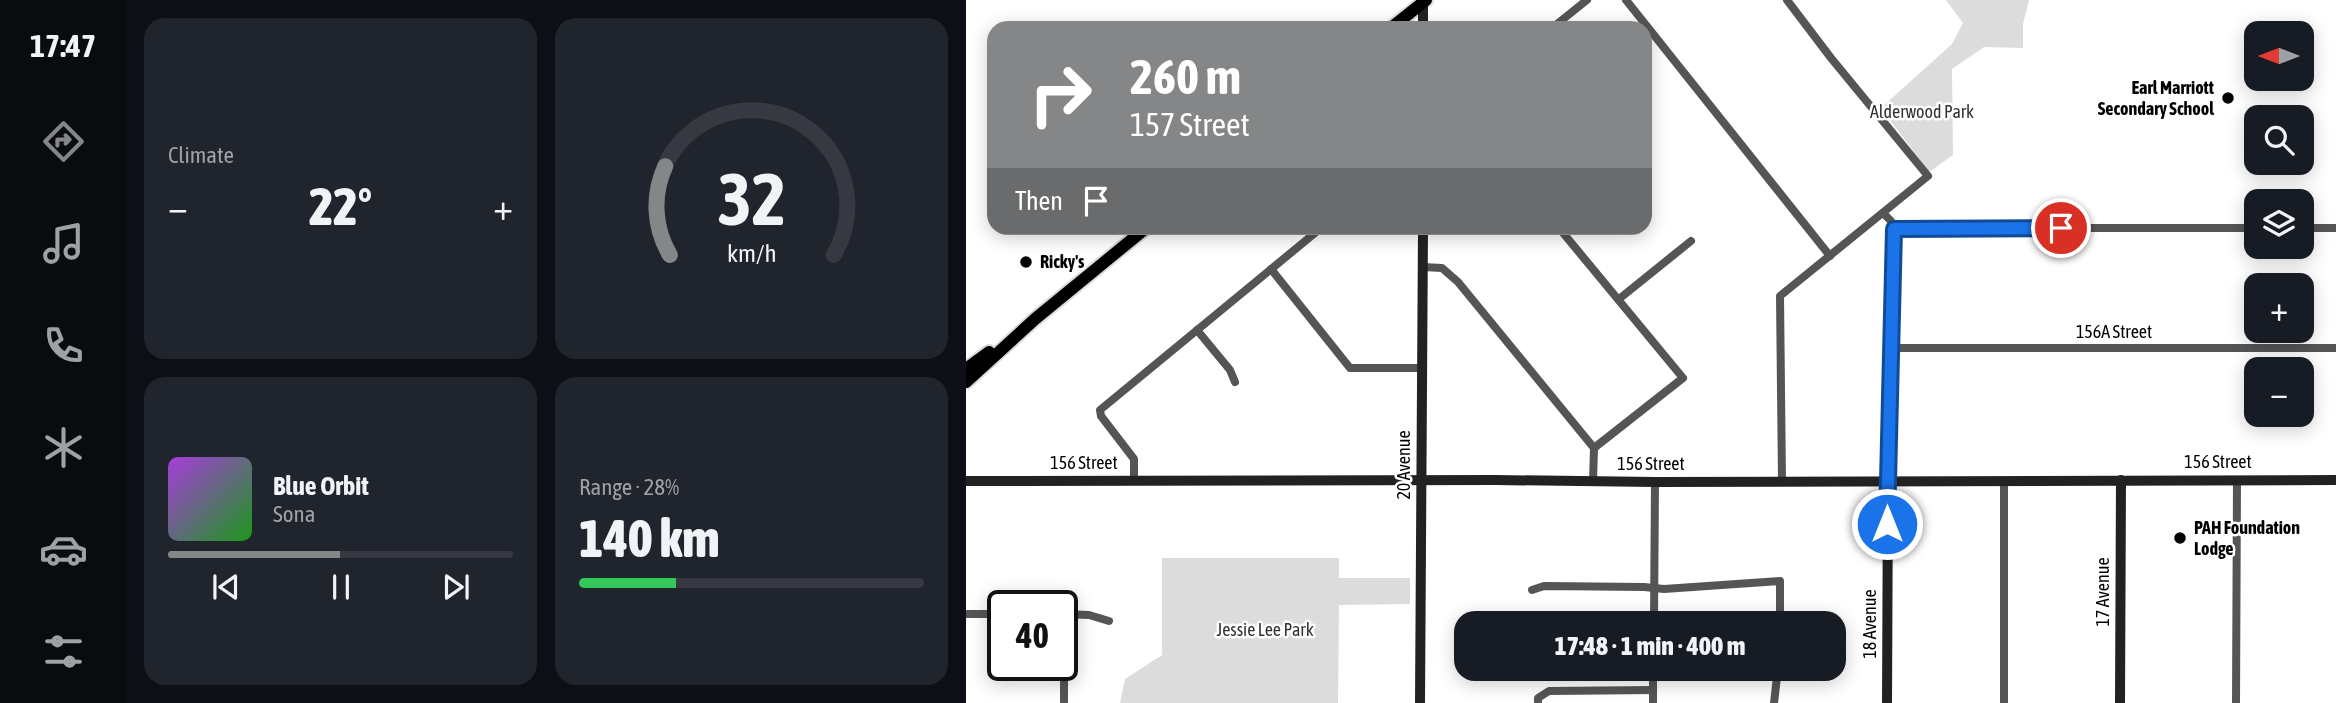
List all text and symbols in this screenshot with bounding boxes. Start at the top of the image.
north arrow [2244,21,2314,91]
map controls [2244,21,2314,427]
text: 17:47 [30,27,96,64]
text: 260 m [1130,48,1241,104]
icon: right [1015,49,1106,140]
place label: Earl Marriott Secondary School [2098,77,2215,119]
marker: Earl Marriott Secondary School [2220,90,2236,106]
park label: Alderwood Park [1870,101,1974,122]
button: search [2244,105,2314,175]
text: 157 Street [1130,106,1250,143]
icon: directions [39,117,88,166]
text: Climate [168,142,234,168]
text: 32 [717,157,786,240]
text: 22° [309,176,372,236]
icon: arrive [1077,182,1115,220]
text: − [168,185,188,228]
text: + [493,185,513,228]
text: Then [1015,186,1063,216]
button: layers [2244,189,2314,259]
pin [2031,198,2091,258]
icon: arrive [2042,209,2080,247]
icon: music [39,219,88,268]
text: km/h [727,238,776,266]
place label: Ricky's [1040,251,1085,272]
marker: Ricky's [1018,254,1034,270]
button: + [2244,273,2314,343]
icon: phone [39,321,88,370]
street label: 156A Street [2076,321,2152,342]
button: − [2244,357,2314,427]
icon: climate [39,423,88,472]
street label: 20 Avenue [1393,430,1414,500]
street label: 156 Street [2184,451,2252,472]
street label: 156 Street [1050,452,1118,473]
street label: 156 Street [1617,453,1685,474]
text: Blue Orbit [273,471,369,501]
text: Range · 28% [579,474,679,500]
position arrow [1850,487,1924,561]
text: Sona [273,501,315,527]
text: 140 km [579,508,720,568]
place label: PAH Foundation Lodge [2194,517,2300,559]
icon: car [39,525,88,574]
marker: PAH Foundation Lodge [2172,530,2188,546]
street label: 17 Avenue [2092,557,2113,627]
icon: previous [207,568,245,606]
icon: pause [322,568,360,606]
icon: next [437,568,475,606]
street label: 18 Avenue [1859,589,1880,659]
speed limit sign: 40 [987,590,1078,681]
park label: Jessie Lee Park [1216,619,1314,640]
icon: filters [39,627,88,676]
text: 17:48 · 1 min · 400 m [1555,631,1745,661]

